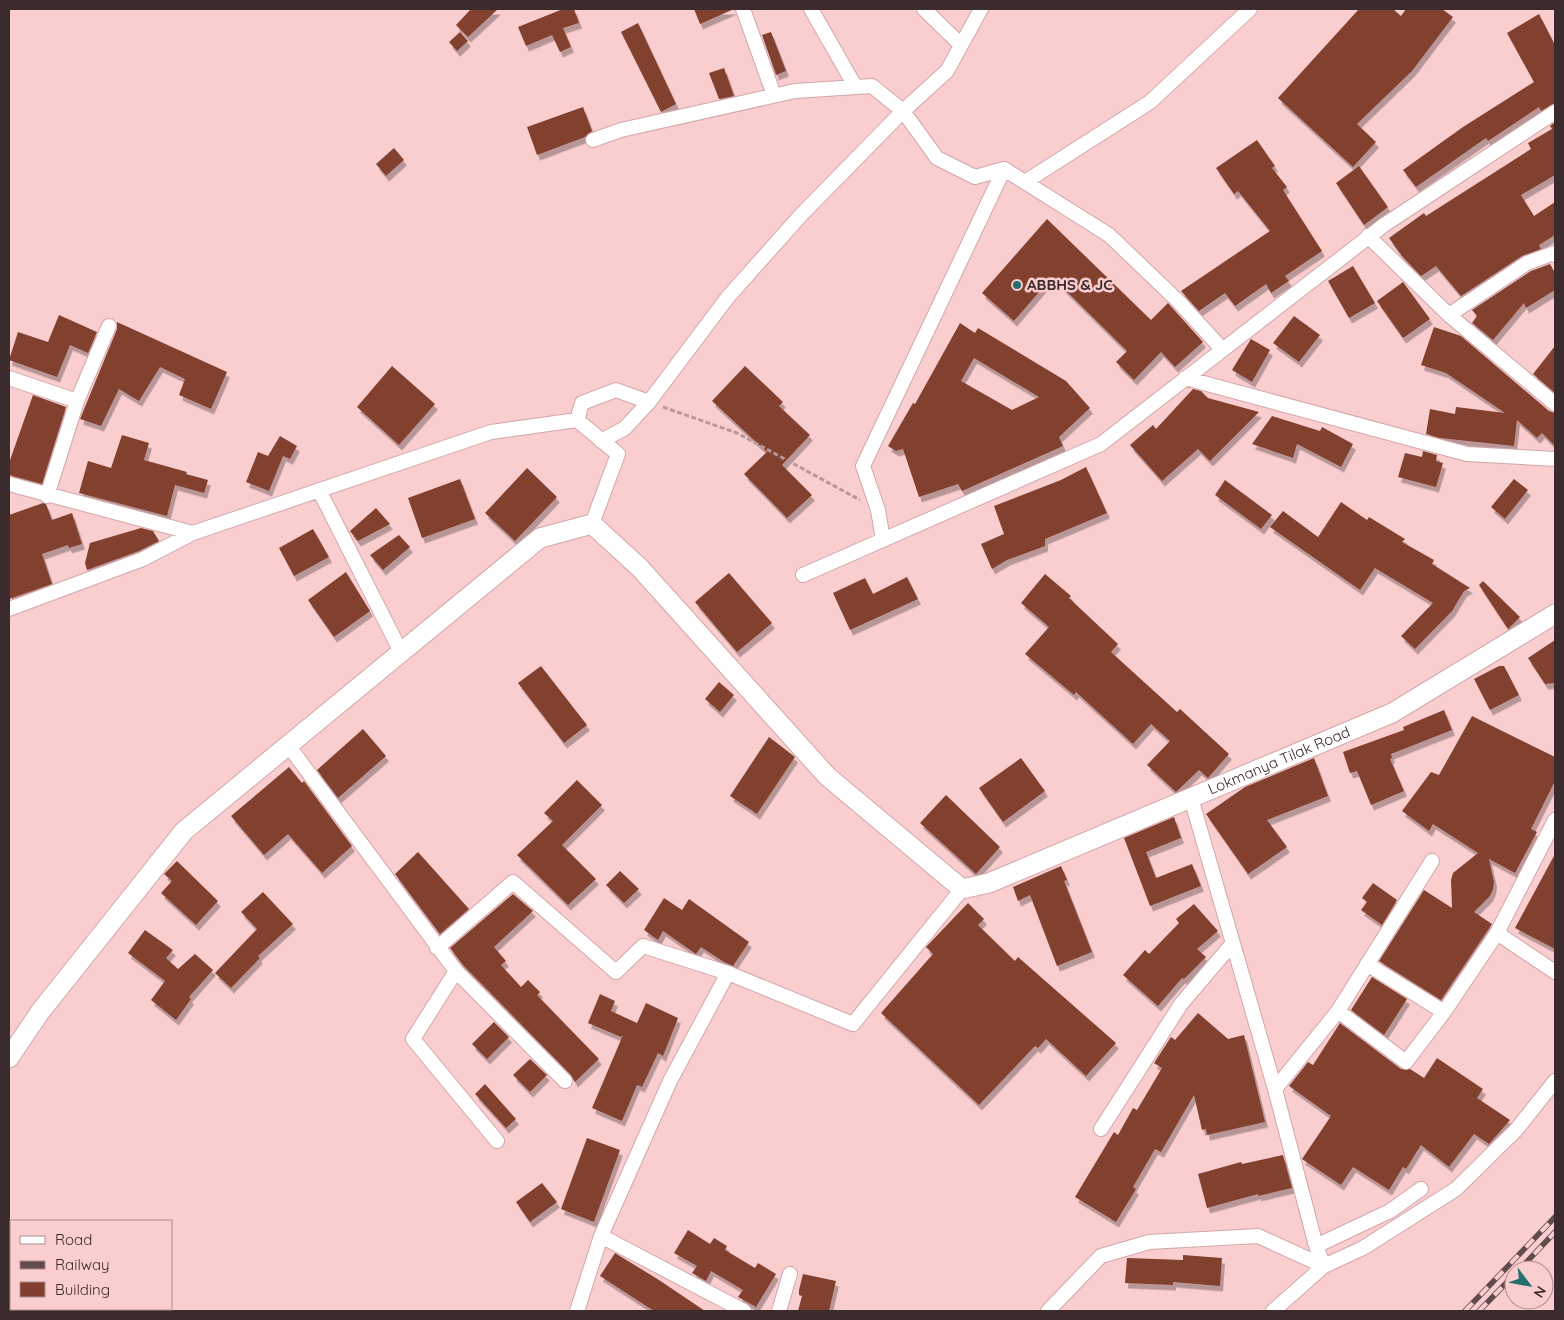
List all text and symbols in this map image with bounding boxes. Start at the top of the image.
place label: ABBHS & JC [1027,275,1113,294]
marker: ABBHS & JC [1011,279,1023,291]
street label: Lokmanya Tilak Road [1205,722,1353,799]
legend [10,1220,172,1310]
text: Road [55,1230,92,1249]
text: Railway [55,1255,110,1274]
north arrow [1504,1260,1554,1310]
text: Building [55,1280,110,1299]
text: N [1530,1283,1550,1301]

